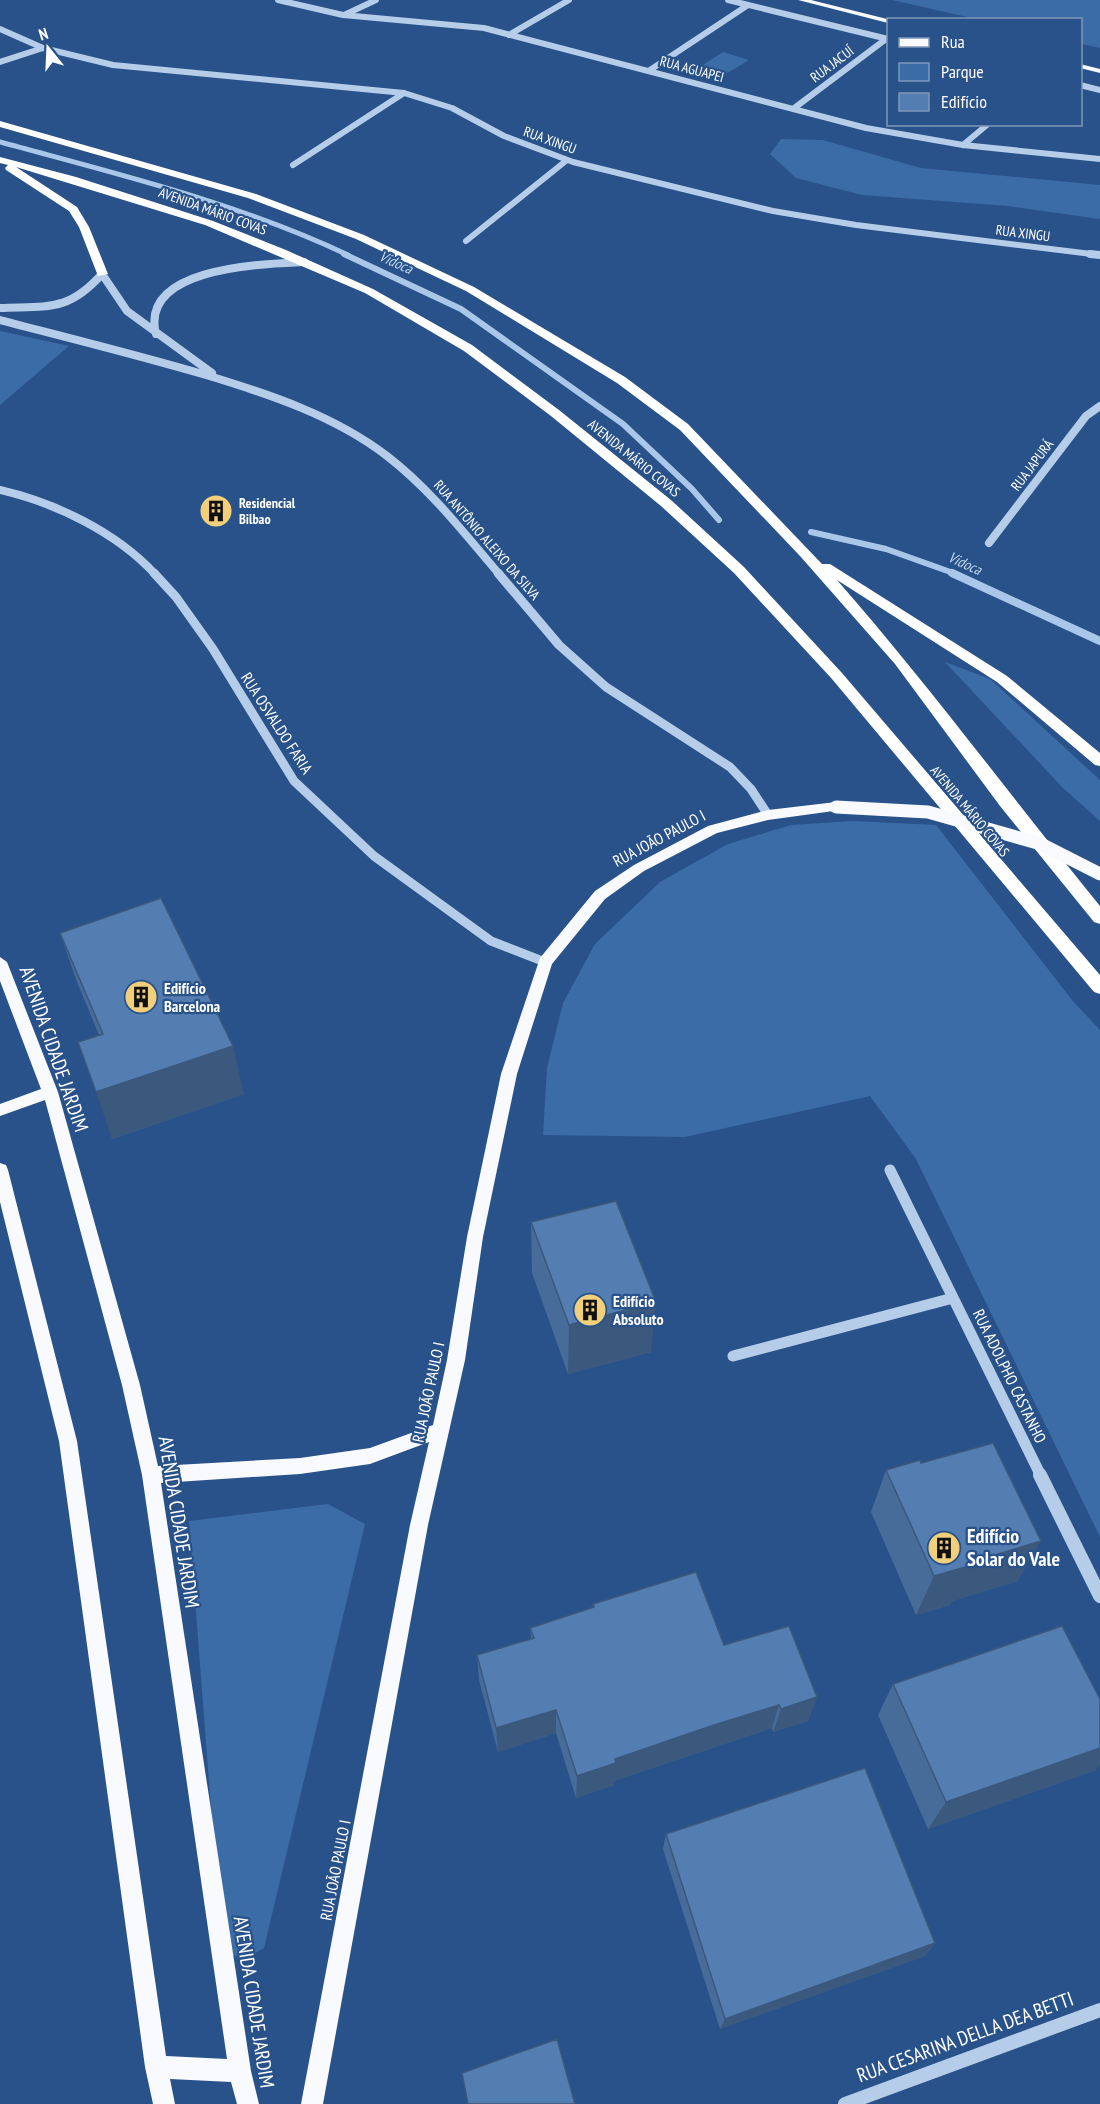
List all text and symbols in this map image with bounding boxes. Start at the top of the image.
north arrow [18,18,78,78]
legend [887,18,1082,126]
text: N [36,23,51,45]
text: Rua [941,30,965,53]
street label: RUA JACUÍ [807,41,858,86]
street label: RUA AGUAPEI [658,52,726,86]
text: Parque [941,60,984,83]
text: Edifício [941,90,987,113]
street label: RUA XINGU [521,122,579,158]
street label: AVENIDA MÁRIO COVAS [156,183,270,239]
street label: RUA XINGU [995,221,1051,245]
water label: Vidoca [376,246,417,278]
street label: AVENIDA MÁRIO COVAS [584,415,684,501]
street label: RUA JAPURÁ [1007,435,1057,494]
street label: RUA ANTÔNIO ALEIXO DA SILVA [430,476,544,604]
building icon: Residencial Bilbao [198,493,234,529]
place label: Residencial Bilbao [239,494,296,528]
water label: Vidoca [945,547,986,579]
street label: RUA OSVALDO FARIA [237,669,317,778]
street label: AVENIDA MÁRIO COVAS [927,762,1013,860]
street label: RUA JOÃO PAULO I [609,805,709,871]
street label: AVENIDA CIDADE JARDIM [13,963,95,1135]
place label: Edifício Barcelona [164,978,221,1016]
building icon: Edifício Barcelona [123,979,159,1015]
place label: Edifício Absoluto [612,1291,664,1329]
building icon: Edifício Absoluto [572,1292,608,1328]
street label: RUA ADOLPHO CASTANHO [969,1306,1051,1446]
street label: RUA JOÃO PAULO I [408,1340,448,1444]
street label: AVENIDA CIDADE JARDIM [153,1434,205,1610]
place label: Edifício Solar do Vale [967,1523,1060,1572]
building icon: Edifício Solar do Vale [926,1530,962,1566]
street label: RUA JOÃO PAULO I [315,1818,355,1922]
street label: AVENIDA CIDADE JARDIM [228,1914,280,2090]
street label: RUA CESARINA DELLA DEA BETTI [853,1986,1077,2088]

